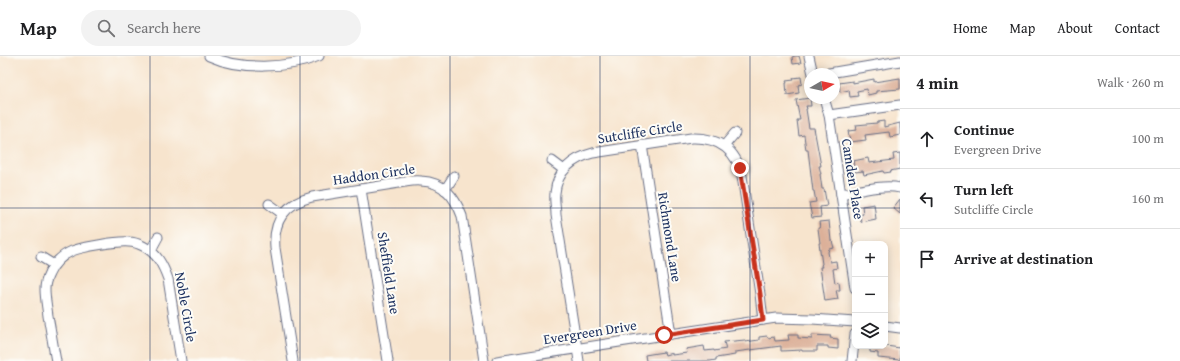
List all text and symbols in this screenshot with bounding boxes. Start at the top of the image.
search box [81,10,361,46]
text: Map [20,14,57,42]
icon: search [95,17,117,39]
text: Search here [127,17,201,38]
text: Home [953,18,988,38]
text: Map [1010,18,1035,38]
text: About [1057,18,1093,38]
text: Contact [1115,18,1160,38]
north arrow [804,68,840,104]
text: 4 min [916,70,958,95]
text: Walk · 260 m [1097,73,1164,92]
street label: Sutcliffe Circle [596,115,684,149]
text: Continue [954,119,1015,140]
icon: ahead [916,128,938,150]
text: 100 m [1132,129,1164,148]
street label: Camden Place [837,137,869,221]
text: Evergreen Drive [954,140,1041,159]
street label: Haddon Circle [332,158,417,190]
route end [731,159,749,177]
text: Turn left [954,179,1013,200]
icon: left [916,188,938,210]
text: 160 m [1132,189,1164,208]
street label: Richmond Lane [653,191,687,284]
text: Sutcliffe Circle [954,200,1033,219]
street label: Sheffield Lane [373,230,405,316]
map controls [852,241,888,349]
button: + [852,241,888,277]
icon: arrive [916,248,938,270]
text: Arrive at destination [954,248,1093,269]
street label: Noble Circle [170,270,202,344]
button: − [852,277,888,313]
button: layers [852,313,888,349]
street label: Evergreen Drive [542,315,638,349]
route start [655,326,673,344]

